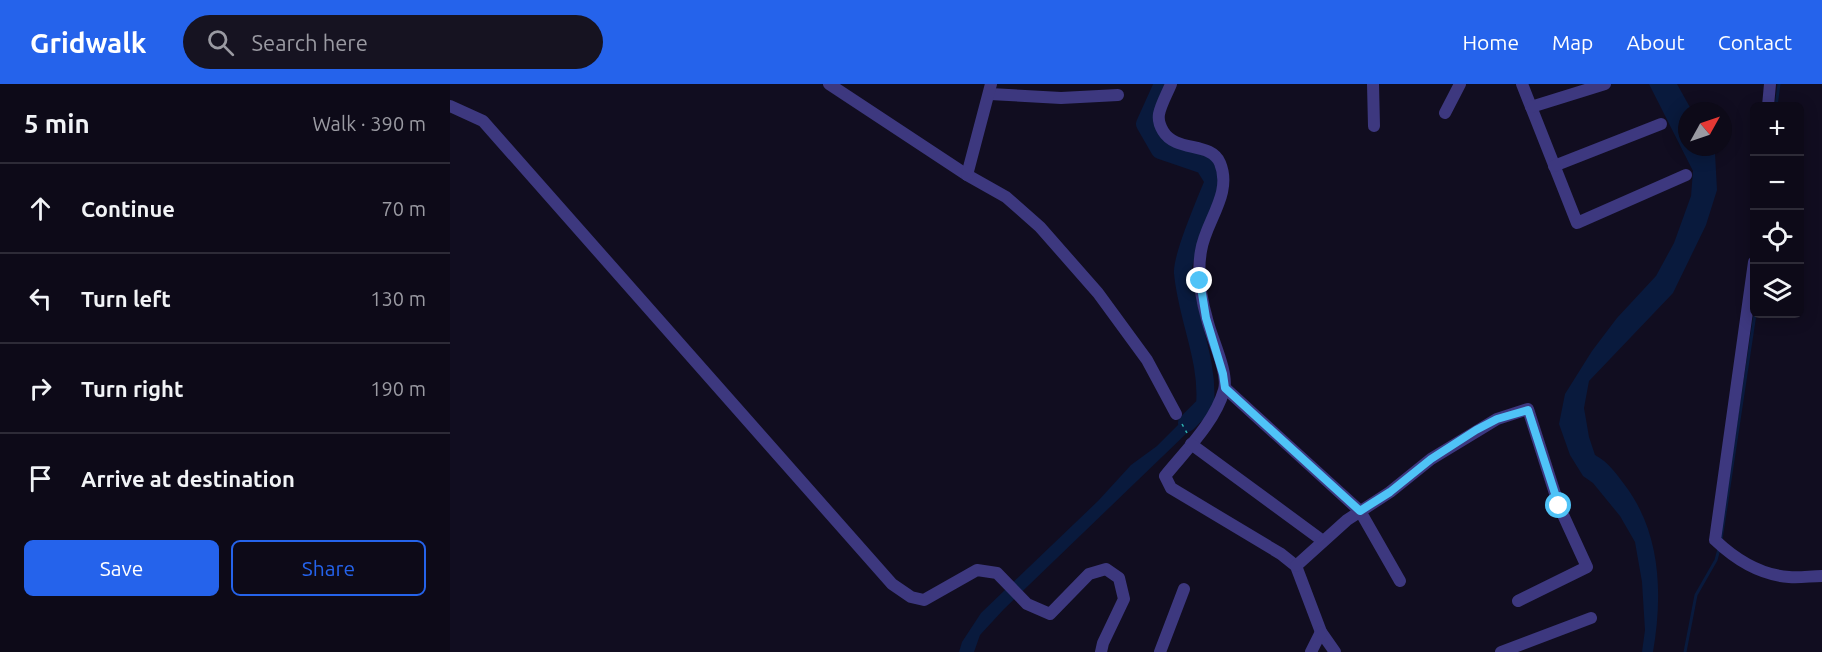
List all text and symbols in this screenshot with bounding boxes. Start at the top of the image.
search box [183,15,603,69]
icon: search [204,26,237,59]
text: Gridwalk [30,27,147,58]
text: Search here [252,30,368,55]
text: Home [1462,30,1519,54]
text: Map [1552,30,1593,54]
text: About [1626,30,1685,54]
text: Contact [1718,30,1792,54]
north arrow [1678,102,1732,156]
map controls [1750,102,1804,318]
button: + [1750,102,1804,156]
text: 5 min [24,109,90,138]
text: Walk · 390 m [313,112,426,135]
button: − [1750,156,1804,210]
icon: ahead [24,192,57,225]
text: Continue [81,196,175,221]
text: 70 m [382,197,426,220]
button: locate [1750,210,1804,264]
button: layers [1750,264,1804,318]
route end [1186,267,1212,293]
icon: left [24,282,57,315]
text: Turn left [81,286,171,311]
text: 130 m [370,287,426,310]
icon: right [24,372,57,405]
text: Turn right [81,376,183,401]
text: 190 m [370,377,426,400]
icon: arrive [24,462,57,495]
text: Arrive at destination [81,466,295,491]
route start [1545,492,1571,518]
button: Save [24,540,219,596]
button: Share [231,540,426,596]

